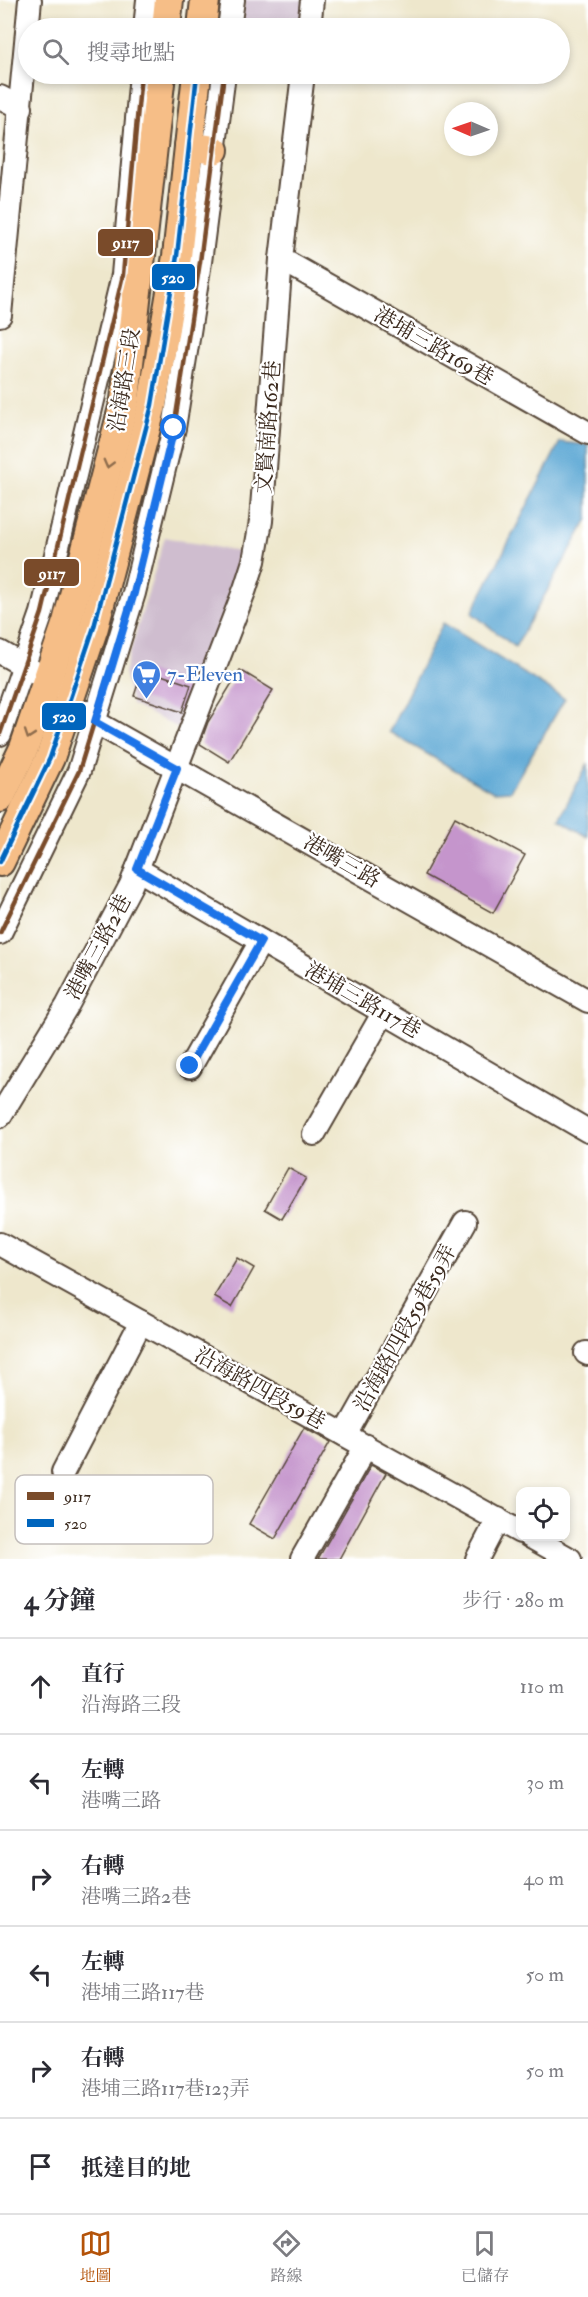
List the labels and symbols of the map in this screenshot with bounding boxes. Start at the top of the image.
north arrow [444,102,498,156]
line badge: 9117 [97,228,154,257]
text: 9117 [111,233,140,253]
line badge: 520 [151,263,196,291]
text: 520 [161,268,185,288]
street label: 港埔三路169巷 [369,301,498,392]
street label: 沿海路三段 [103,326,146,434]
street label: 文賢南路162巷 [250,359,287,495]
route start [160,414,186,440]
one-way arrow [103,458,115,469]
line badge: 9117 [23,558,80,587]
text: 9117 [37,564,66,584]
supermarket icon: 7-Eleven [130,658,162,700]
place label: 7-Eleven [167,661,243,688]
line badge: 520 [41,702,87,731]
text: 520 [52,707,76,727]
one-way arrow [23,729,36,740]
street label: 港嘴三路 [299,829,385,894]
street label: 港嘴三路2巷 [59,890,138,1005]
street label: 港埔三路117巷 [300,956,426,1045]
route end [176,1052,202,1078]
street label: 沿海路四段59巷59弄 [348,1240,463,1417]
street label: 沿海路四段59巷 [189,1341,330,1436]
legend [15,1475,213,1544]
text: 9117 [63,1487,92,1507]
text: 520 [64,1514,87,1534]

